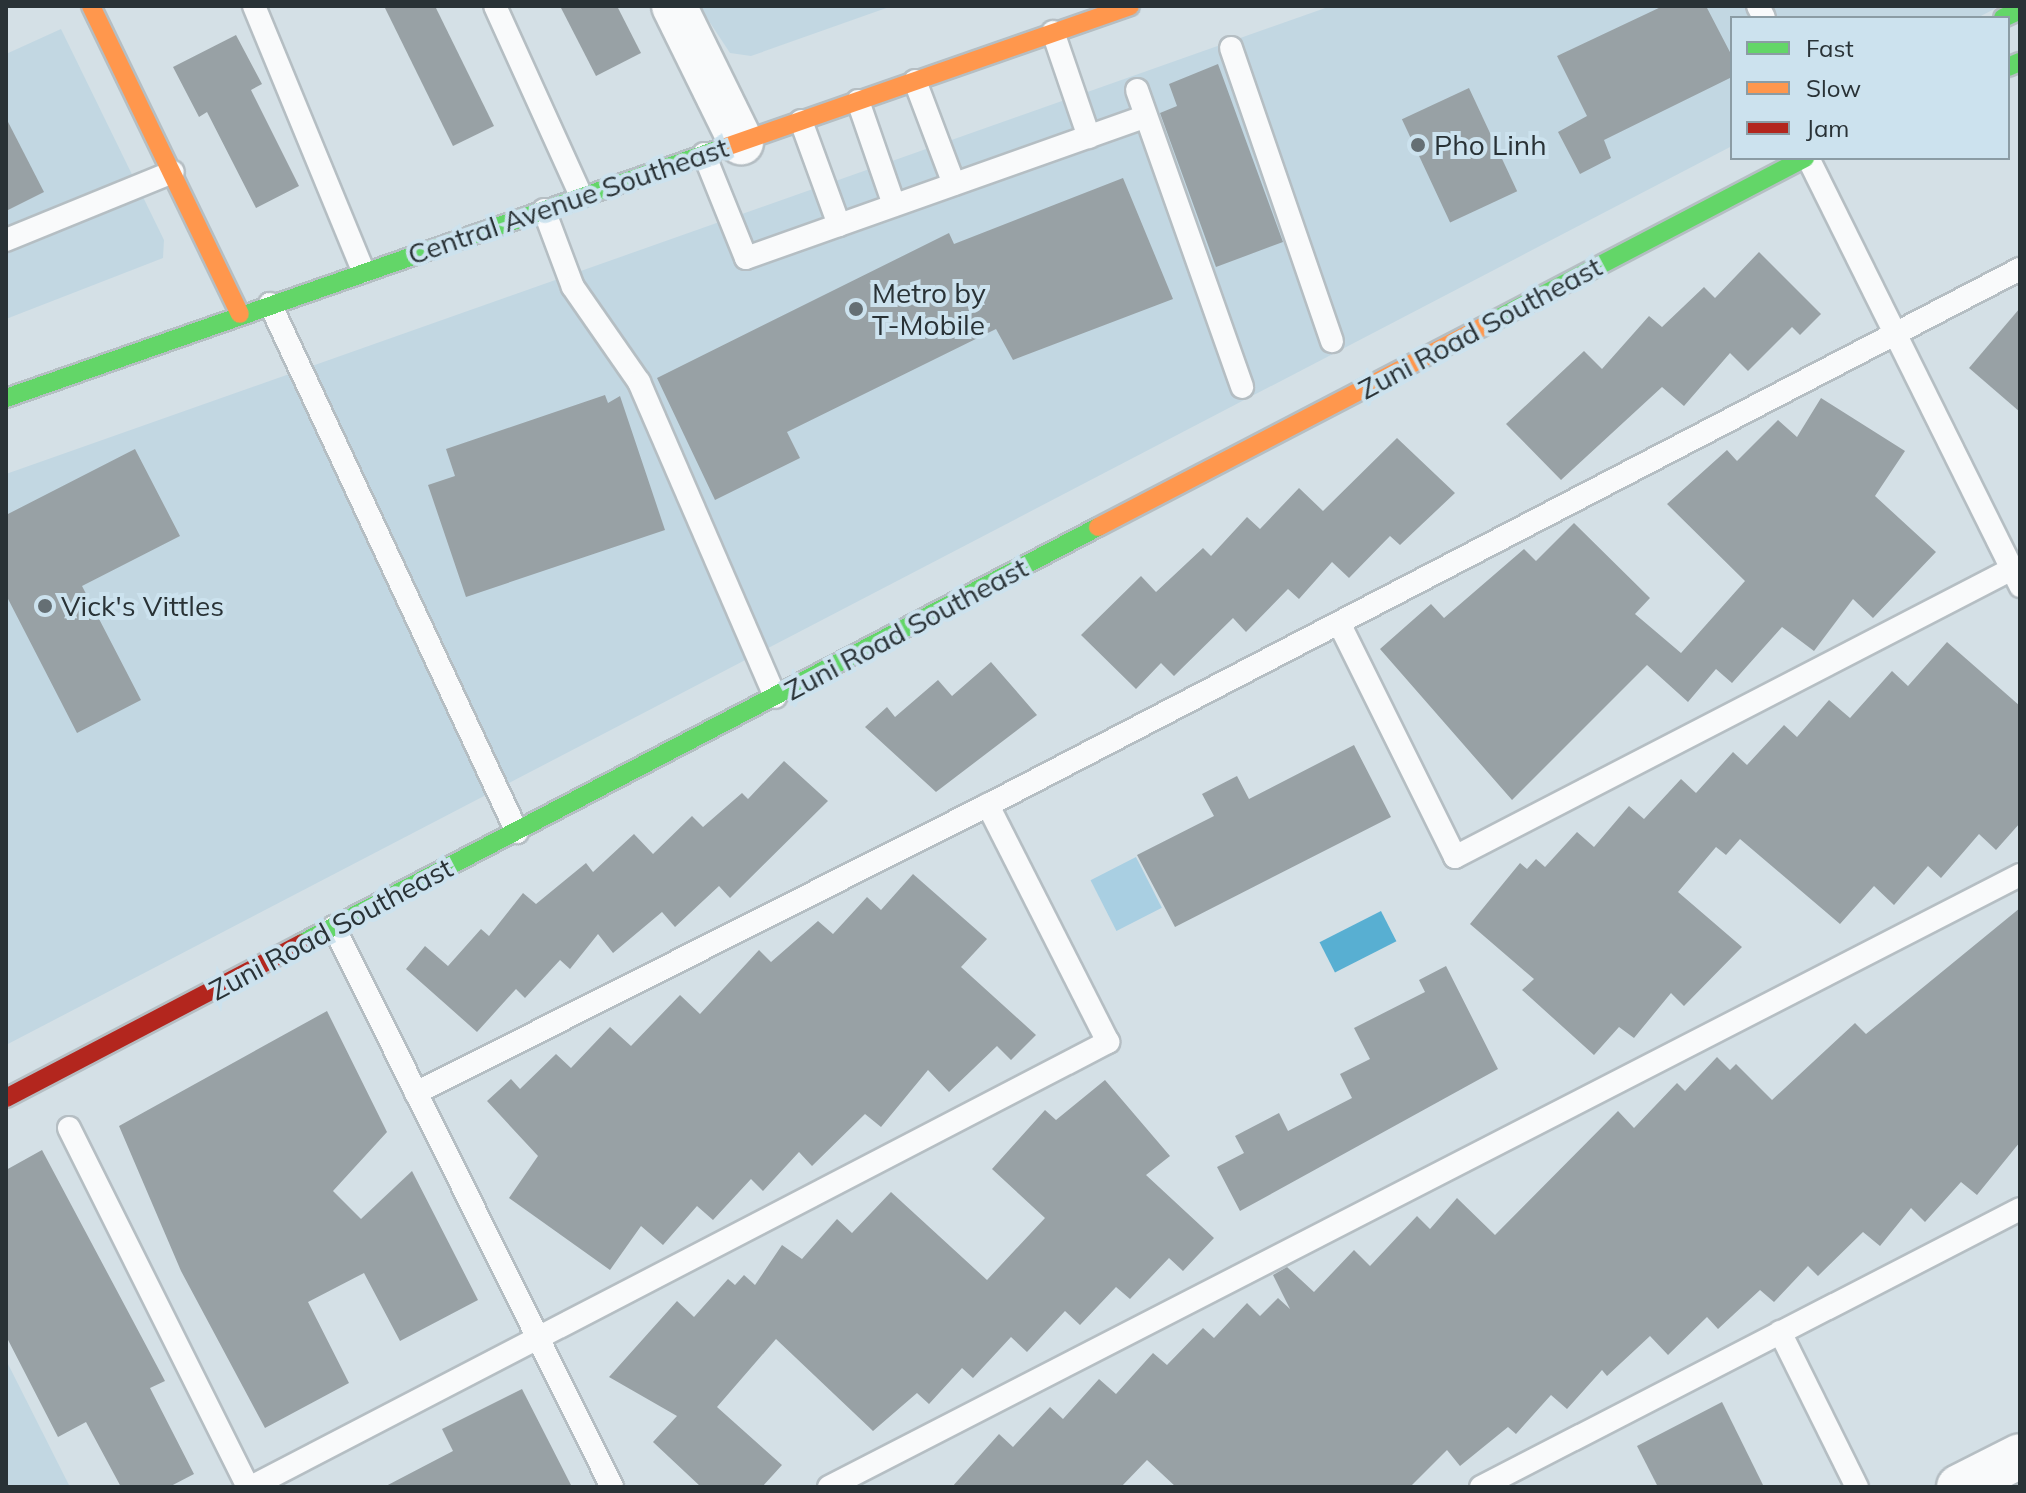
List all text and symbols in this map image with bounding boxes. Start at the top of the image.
legend [1730,16,2010,160]
text: Fast [1806,33,1854,63]
text: Slow [1806,73,1861,103]
text: Jam [1806,113,1849,143]
place label: Pho Linh [1434,128,1547,162]
street label: Central Avenue Southeast [403,130,733,272]
marker: Pho Linh [1409,136,1427,154]
street label: Zuni Road Southeast [1353,250,1607,406]
place label: Metro by T-Mobile [872,276,986,342]
marker: Metro by T-Mobile [847,300,865,318]
street label: Zuni Road Southeast [779,551,1033,707]
place label: Vick's Vittles [61,589,224,623]
marker: Vick's Vittles [36,597,54,615]
street label: Zuni Road Southeast [204,851,458,1007]

